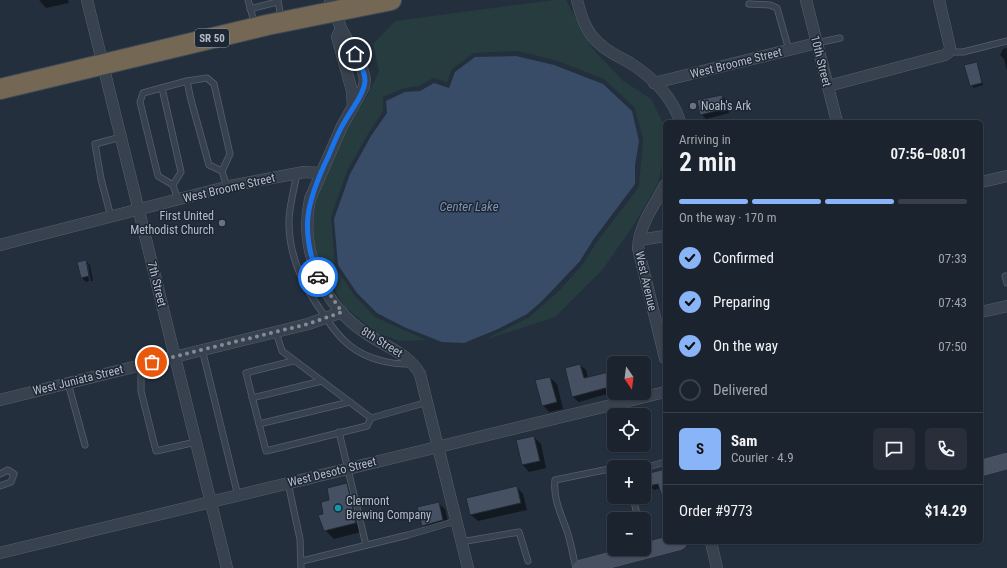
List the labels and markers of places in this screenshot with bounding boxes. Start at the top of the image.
pin [338,37,372,71]
place label: Noah's Ark [701,99,752,113]
marker: Noah's Ark [688,101,698,111]
place label: First United Methodist Church [130,209,214,237]
marker: First United Methodist Church [217,218,227,228]
pin [135,345,169,379]
place label: Clermont Brewing Company [346,494,431,522]
marker: Clermont Brewing Company [333,503,343,513]

